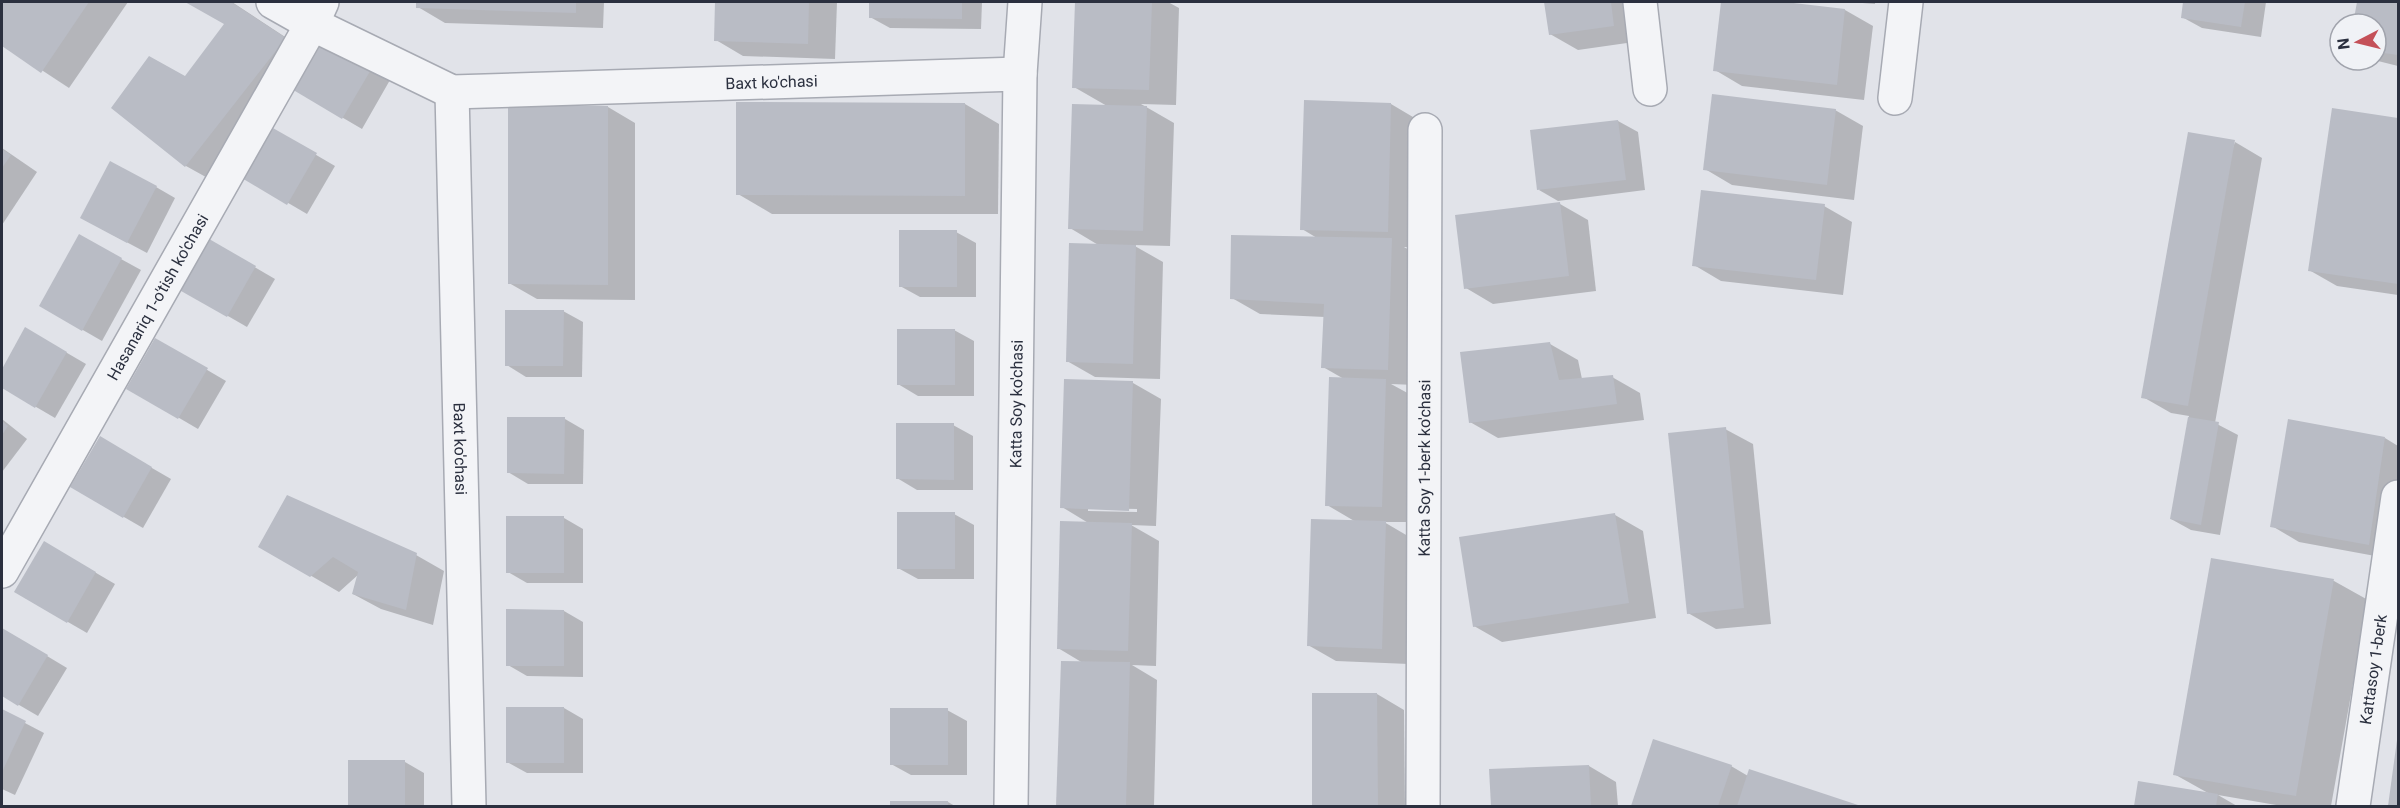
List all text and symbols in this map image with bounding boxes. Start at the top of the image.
north arrow [2328,12,2388,72]
text: N [2333,37,2354,51]
street label: Baxt ko'chasi [725,71,818,93]
street label: Hasanariq 1-o'tish ko'chasi [103,211,212,384]
street label: Katta Soy ko'chasi [1006,340,1027,468]
street label: Katta Soy 1-berk ko'chasi [1415,380,1434,556]
street label: Baxt ko'chasi [449,403,471,495]
street label: Kattasoy 1-berk [2356,612,2391,726]

